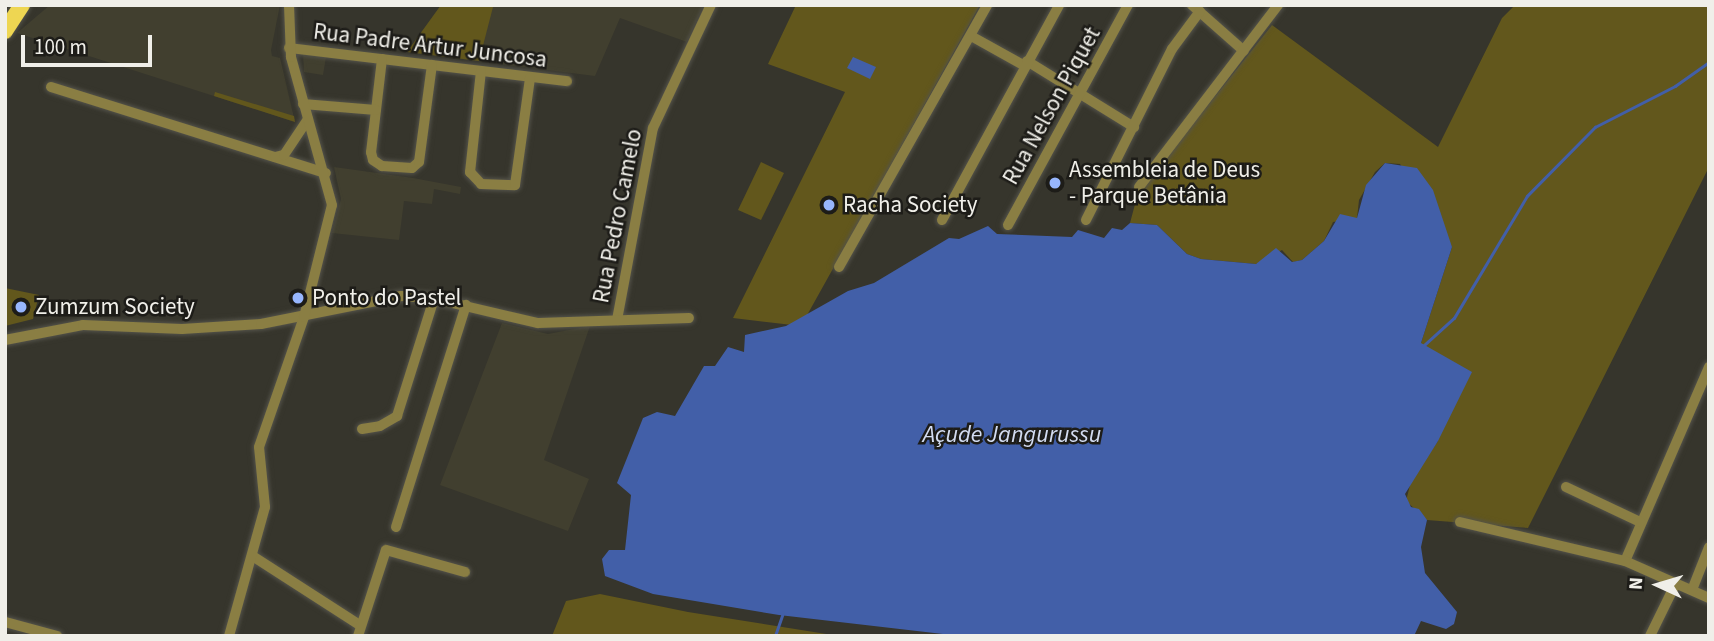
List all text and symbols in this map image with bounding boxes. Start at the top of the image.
street label: Rua Padre Artur Juncosa [312,18,548,74]
scale bar [24,21,156,65]
street label: Rua Nelson Piquet [997,22,1107,190]
text: 100 m [34,32,87,62]
street label: Rua Pedro Camelo [588,127,648,305]
place label: Assembleia de Deus - Parque Betânia [1069,156,1260,210]
marker: Assembleia de Deus - Parque Betânia [1047,175,1063,191]
place label: Racha Society [843,191,977,219]
marker: Racha Society [821,197,837,213]
place label: Ponto do Pastel [312,284,461,312]
marker: Ponto do Pastel [290,290,306,306]
place label: Zumzum Society [35,293,195,321]
marker: Zumzum Society [13,299,29,315]
water label: Açude Jangurussu [923,421,1101,449]
north arrow [1623,550,1693,620]
text: N [1623,576,1650,591]

